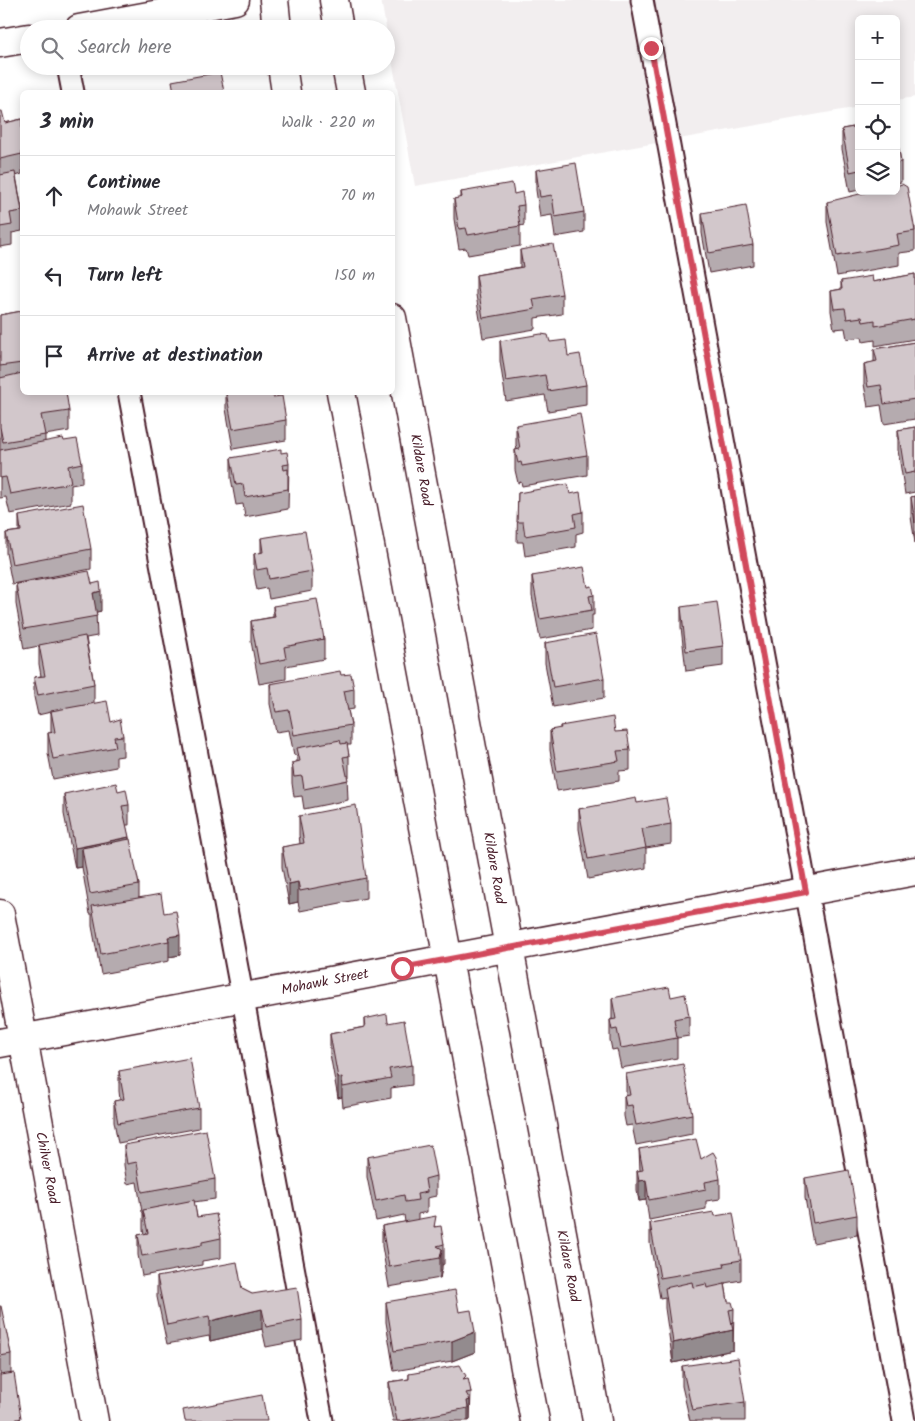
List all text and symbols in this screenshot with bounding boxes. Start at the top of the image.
map controls [855,15,900,195]
button: + [855,15,900,60]
search box [20,20,395,75]
text: Search here [78,33,172,63]
icon: search [38,34,66,62]
route end [640,37,663,60]
button: − [855,60,900,105]
button: locate [855,105,900,150]
text: 3 min [40,106,94,139]
text: Walk · 220 m [281,110,375,135]
button: layers [855,150,900,195]
text: Continue [87,168,160,198]
icon: ahead [40,182,68,210]
text: 70 m [340,183,375,208]
text: Mohawk Street [87,198,188,223]
text: Turn left [87,261,162,291]
icon: left [40,262,68,290]
text: 150 m [334,263,375,288]
text: Arrive at destination [87,341,263,371]
icon: arrive [40,342,68,370]
street label: Kildare Road [404,432,438,509]
street label: Kildare Road [477,830,511,907]
route start [391,957,414,980]
street label: Mohawk Street [279,963,371,1001]
street label: Chilver Road [29,1130,65,1207]
street label: Kildare Road [550,1228,586,1305]

